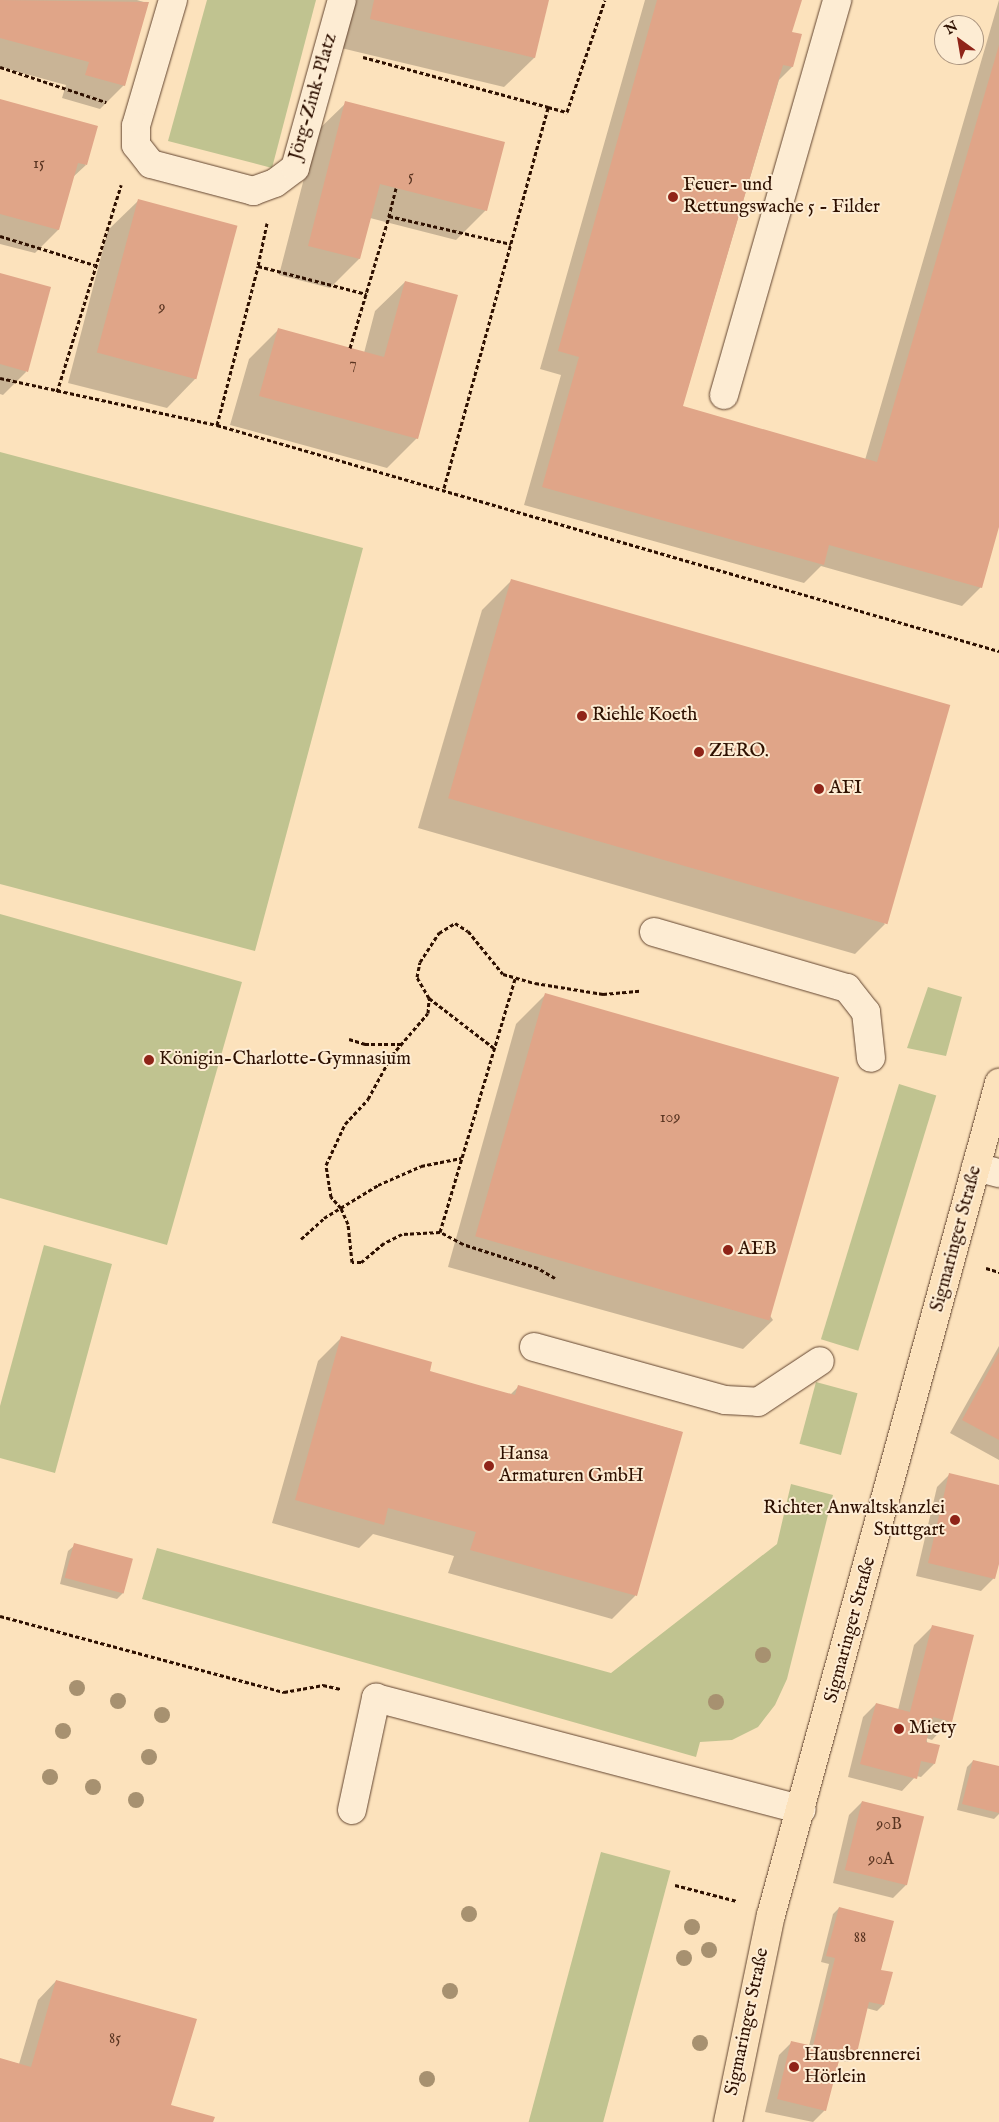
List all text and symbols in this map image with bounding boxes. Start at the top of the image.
north arrow [934,15,984,65]
text: N [942,17,961,39]
street label: Jörg-Zink-Platz [285,31,343,163]
house number: 15 [33,154,45,174]
house number: 5 [408,167,414,187]
place label: Feuer- und Rettungswache 5 - Filder [683,175,880,219]
marker: Feuer- und Rettungswache 5 - Filder [667,191,679,203]
house number: 9 [159,298,165,318]
house number: 7 [349,354,357,374]
place label: Riehle Koeth [592,705,697,727]
marker: Riehle Koeth [576,710,588,722]
place label: ZERO. [709,741,769,763]
marker: ZERO. [693,746,705,758]
place label: AFI [829,778,862,800]
marker: AFI [813,783,825,795]
place label: Königin-Charlotte-Gymnasium [159,1049,411,1071]
marker: Königin-Charlotte-Gymnasium [143,1054,155,1066]
house number: 109 [660,1108,680,1128]
street label: Sigmaringer Straße [927,1163,987,1315]
place label: AEB [738,1239,777,1261]
marker: AEB [722,1244,734,1256]
place label: Hansa Armaturen GmbH [499,1444,644,1488]
marker: Hansa Armaturen GmbH [483,1460,495,1472]
place label: Richter Anwaltskanzlei Stuttgart [763,1498,945,1542]
marker: Richter Anwaltskanzlei Stuttgart [949,1514,961,1526]
street label: Sigmaringer Straße [821,1554,881,1706]
place label: Miety [909,1718,956,1740]
marker: Miety [893,1723,905,1735]
house number: 90B [876,1815,902,1835]
house number: 90A [868,1850,894,1870]
house number: 88 [854,1928,866,1948]
street label: Sigmaringer Straße [721,1946,775,2098]
house number: 85 [109,2029,121,2049]
place label: Hausbrennerei Hörlein [804,2045,921,2089]
marker: Hausbrennerei Hörlein [788,2061,800,2073]

